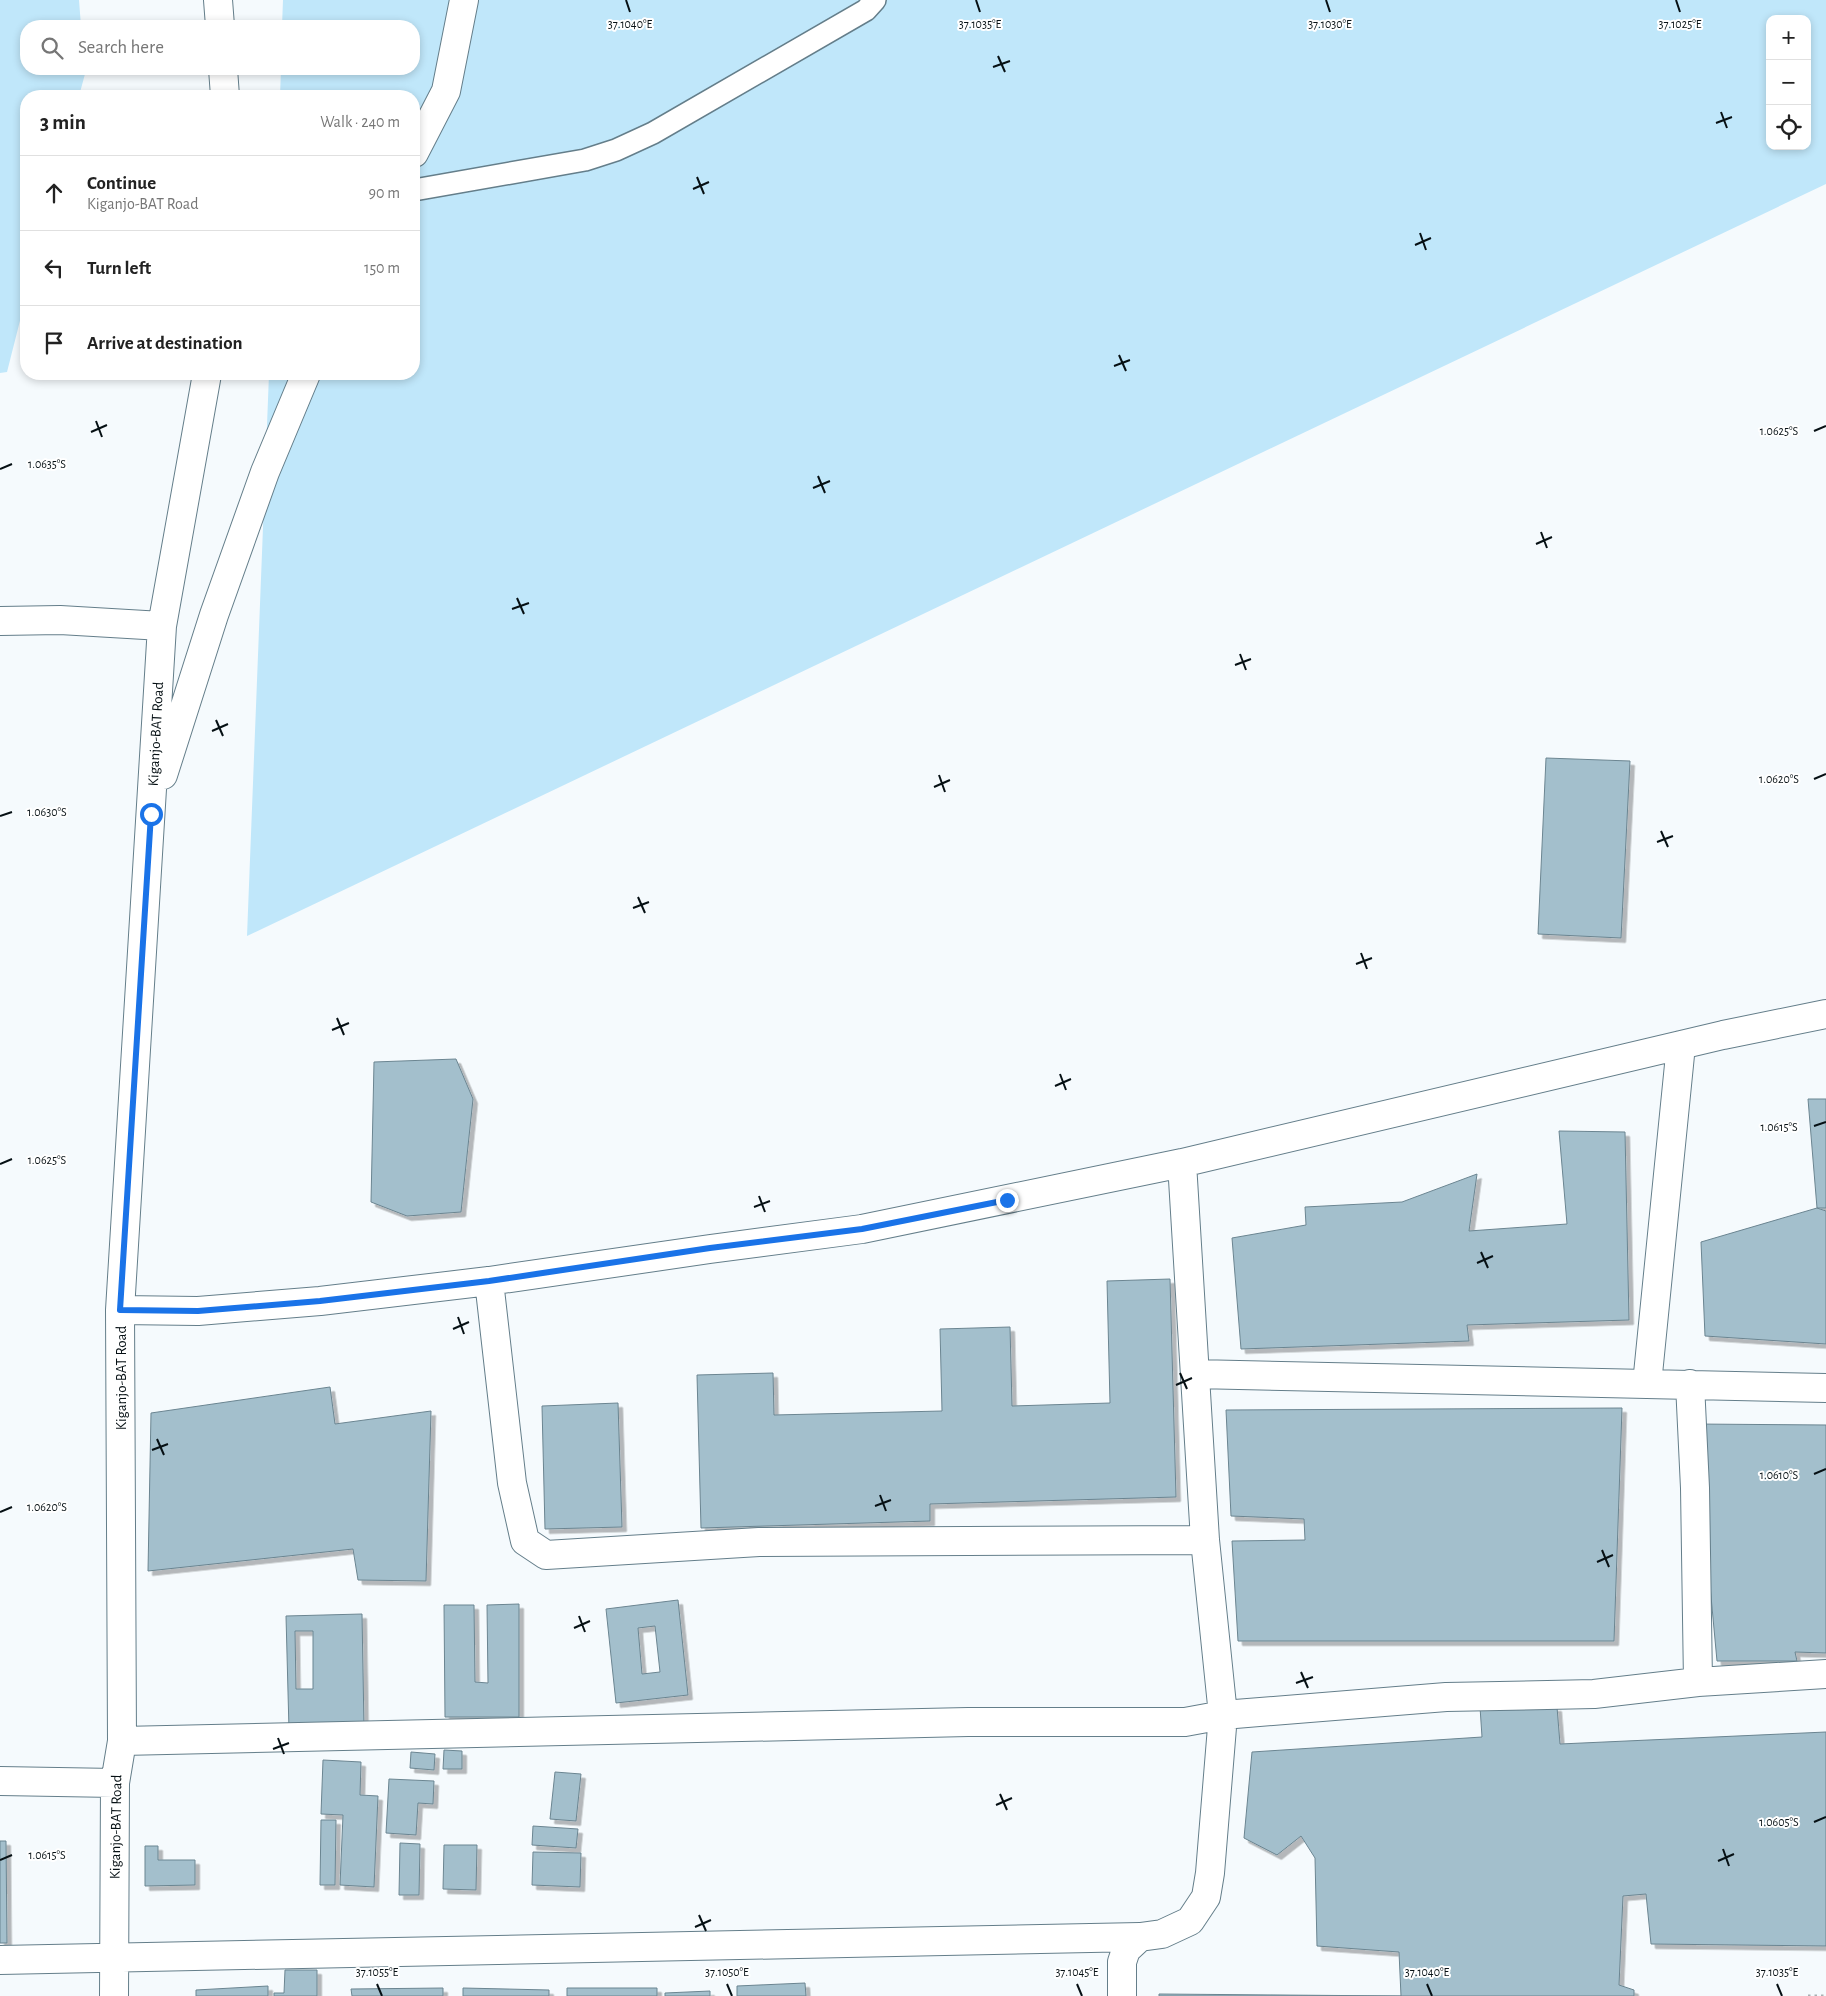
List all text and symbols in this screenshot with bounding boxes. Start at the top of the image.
map controls [1766,15,1811,150]
button: + [1766,15,1811,60]
text: 37.1040°E [608,18,652,30]
text: 37.1035°E [959,18,1001,30]
text: 37.1030°E [1308,18,1352,30]
text: 37.1025°E [1659,18,1702,30]
search box [20,20,420,75]
icon: search [38,34,66,62]
text: Search here [78,38,164,57]
button: − [1766,60,1811,105]
button: locate [1766,105,1811,150]
text: 3 min [40,112,86,133]
text: Walk · 240 m [320,114,400,130]
text: Continue [87,174,156,193]
icon: ahead [40,179,68,207]
text: 90 m [369,185,400,201]
text: Kiganjo-BAT Road [87,196,199,212]
icon: left [40,254,68,282]
text: Turn left [87,259,151,278]
text: 150 m [364,260,400,276]
icon: arrive [40,329,68,357]
text: Arrive at destination [87,334,243,353]
text: 1.0625°S [1760,425,1799,437]
text: 1.0635°S [28,458,66,470]
street label: Kiganjo-BAT Road [146,681,166,787]
text: 1.0620°S [1759,773,1799,785]
route start [140,803,163,826]
text: 1.0630°S [27,806,67,818]
text: 1.0615°S [1760,1121,1798,1133]
text: 1.0625°S [28,1154,67,1166]
route end [996,1189,1019,1212]
street label: Kiganjo-BAT Road [114,1326,129,1430]
text: 1.0610°S [1760,1469,1799,1481]
text: 1.0620°S [27,1501,67,1513]
street label: Kiganjo-BAT Road [108,1774,124,1879]
text: 1.0605°S [1759,1816,1799,1828]
text: 1.0615°S [28,1849,66,1861]
text: 37.1055°E [356,1966,398,1978]
text: 37.1050°E [705,1966,749,1978]
text: 37.1045°E [1055,1966,1099,1978]
text: 37.1040°E [1405,1966,1449,1978]
text: 37.1035°E [1756,1966,1798,1978]

